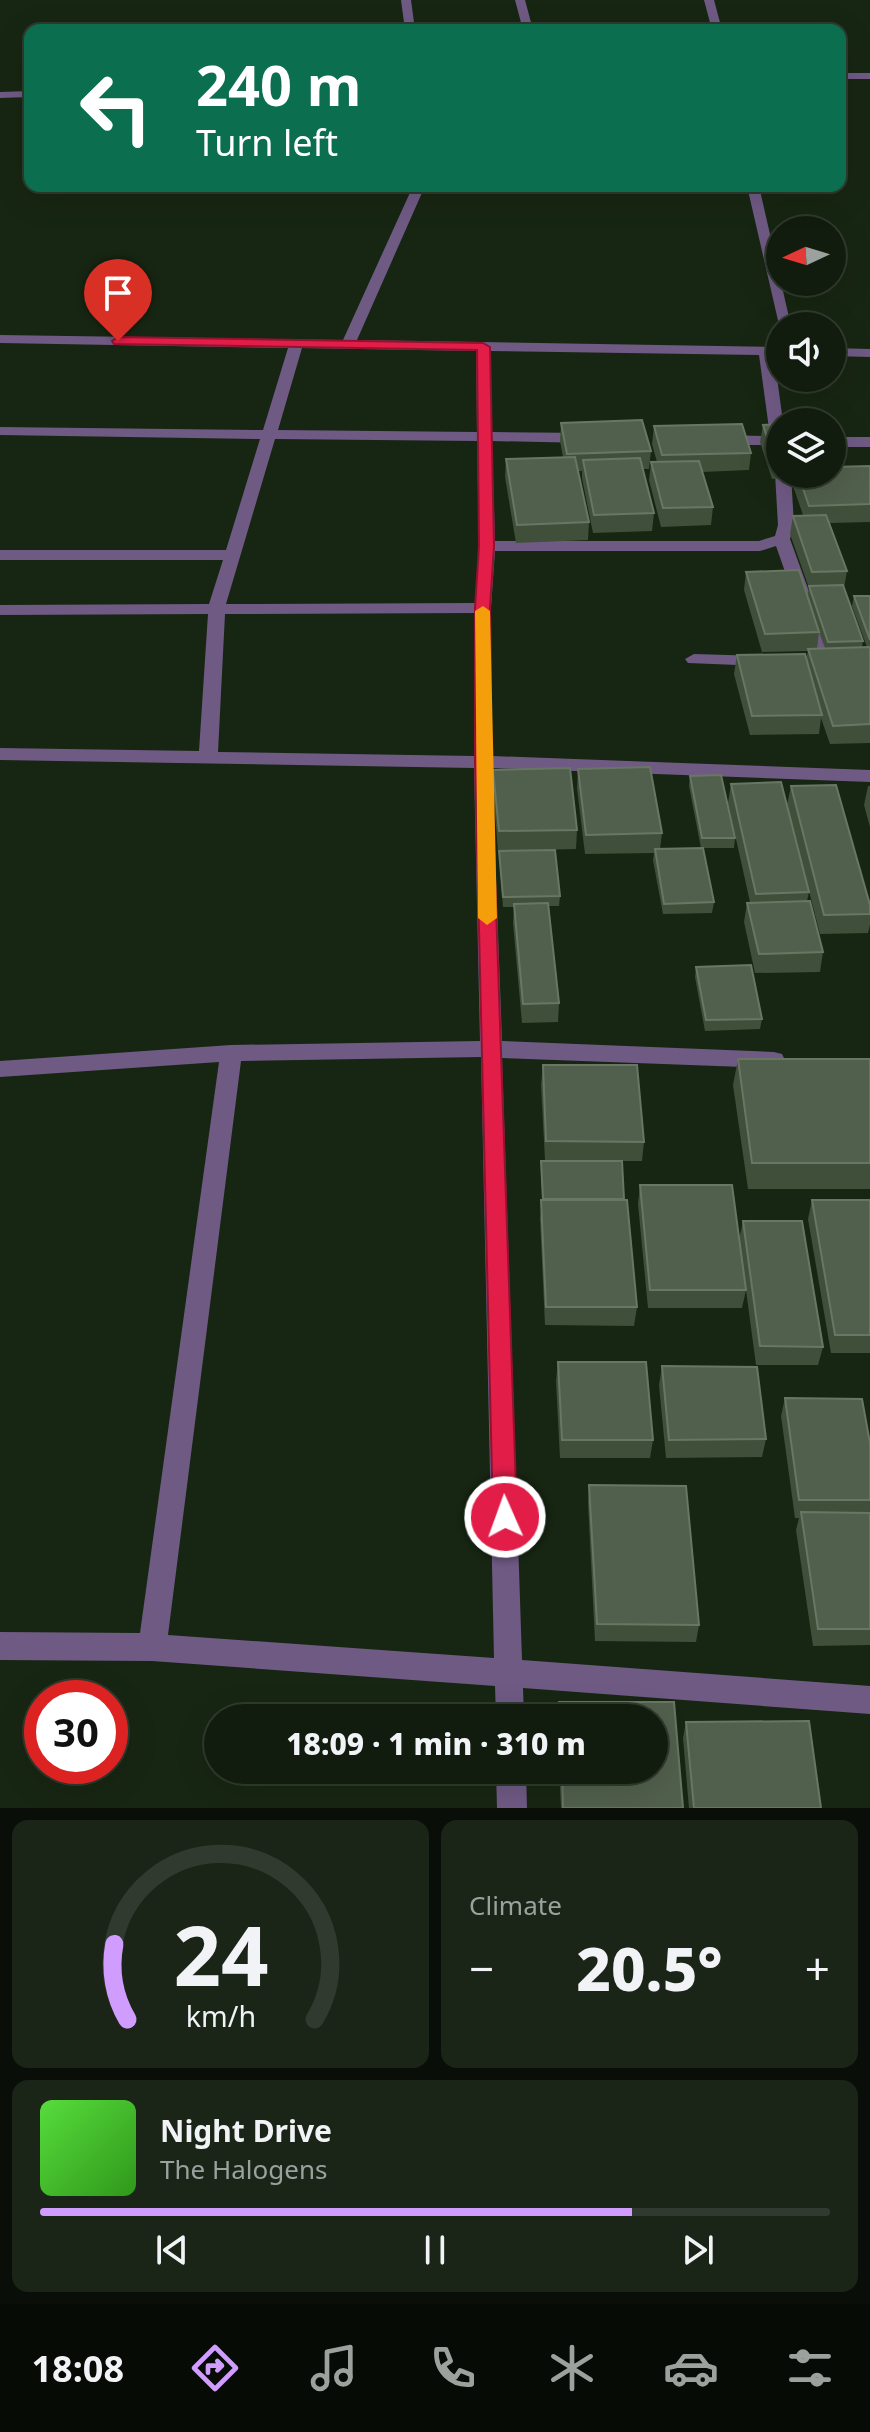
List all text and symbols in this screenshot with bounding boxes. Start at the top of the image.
text: 240 m [196,46,361,122]
icon: left [64,56,168,160]
text: Turn left [196,118,338,167]
north arrow [766,216,846,296]
map controls [766,216,846,488]
pin [84,259,152,341]
icon: arrive [96,271,140,315]
button: sound [766,312,846,392]
button: layers [766,408,846,488]
position arrow [463,1475,547,1559]
speed limit sign: 30 [24,1680,128,1784]
text: 18:09 · 1 min · 310 m [286,1723,586,1764]
text: Climate [469,1887,562,1923]
text: 24 [173,1897,268,2010]
text: 20.5° [576,1927,723,2009]
text: − [469,1938,494,1998]
text: + [805,1938,830,1998]
text: km/h [185,1996,256,2035]
text: Night Drive [160,2110,332,2151]
text: The Halogens [160,2151,327,2187]
icon: previous [150,2228,194,2272]
icon: pause [413,2228,457,2272]
icon: next [676,2228,720,2272]
icon: directions [187,2340,243,2396]
icon: music [306,2340,362,2396]
icon: phone [425,2340,481,2396]
icon: climate [544,2340,600,2396]
icon: car [663,2340,719,2396]
icon: filters [782,2340,838,2396]
text: 18:08 [32,2344,124,2393]

